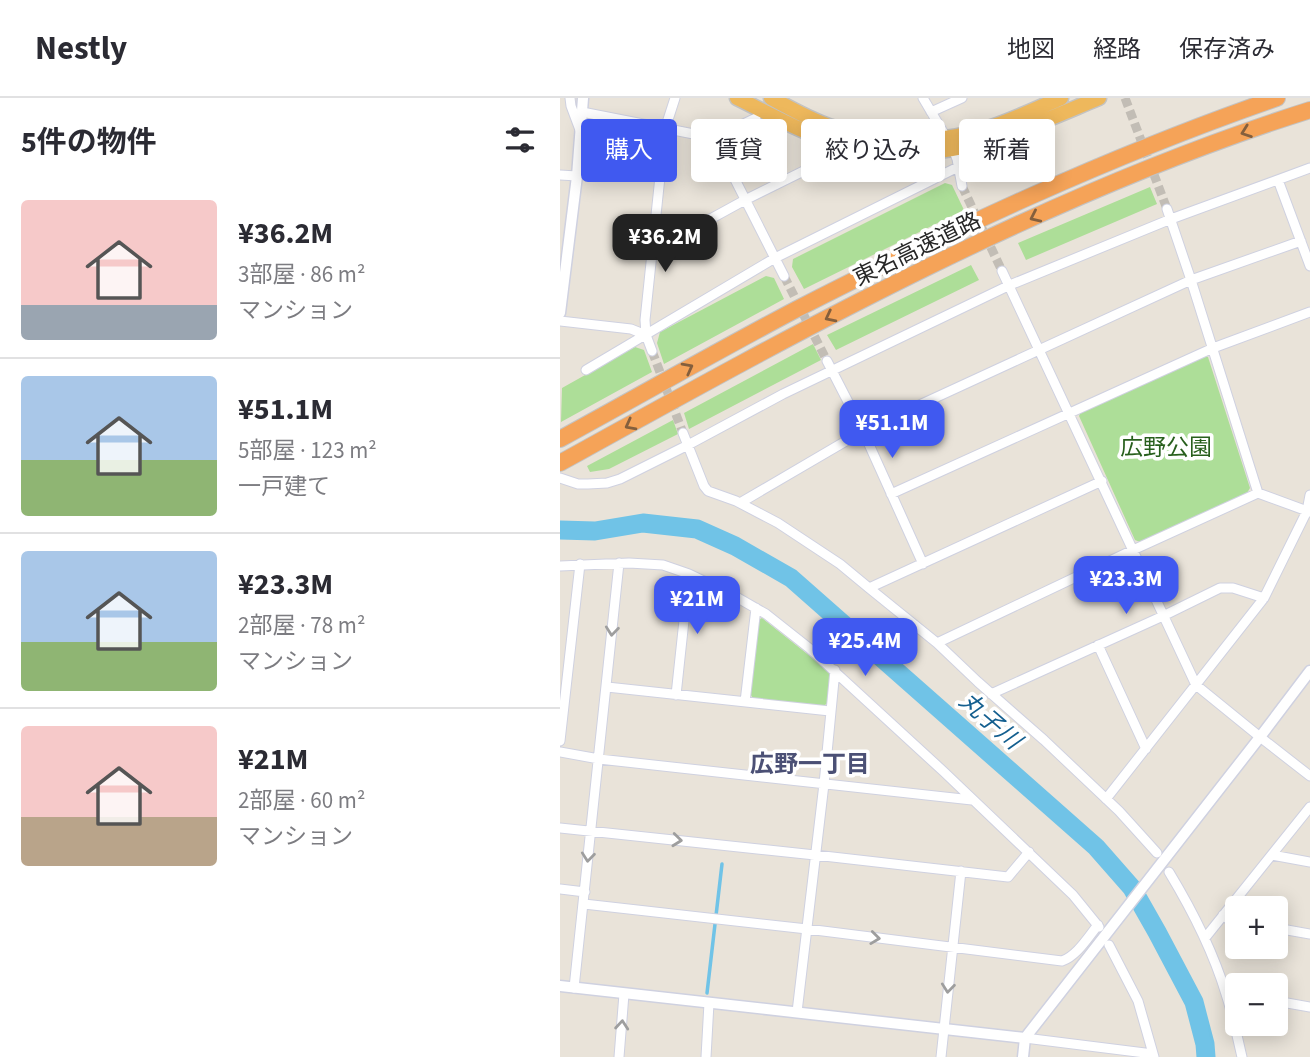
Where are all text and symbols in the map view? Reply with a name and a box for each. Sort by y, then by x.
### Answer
text: Nestly [35,25,127,72]
text: 地図 [1007,32,1055,67]
text: 経路 [1093,32,1141,67]
text: 保存済み [1179,32,1275,67]
chip: 購入 [581,119,677,182]
chip: 賃貸 [691,119,787,182]
chip: 絞り込み [801,119,945,182]
chip: 新着 [959,119,1055,182]
text: 5件の物件 [21,121,157,164]
icon: filters [501,121,539,159]
one-way arrow [1240,124,1252,138]
street label: 東名高速道路 [848,204,986,294]
one-way arrow [1030,209,1042,223]
text: ¥36.2M [238,212,333,255]
pin: ¥36.2M [608,214,722,274]
text: ¥36.2M [628,220,702,253]
icon: home [77,228,161,312]
text: 3部屋 · 86 m² [238,258,365,291]
text: マンション [238,294,353,327]
one-way arrow [825,308,837,322]
one-way arrow [681,363,693,376]
text: ¥51.1M [238,388,333,431]
pin: ¥51.1M [835,400,949,460]
icon: home [77,404,161,488]
text: ¥51.1M [855,406,929,439]
one-way arrow [625,417,637,430]
park label: 広野公園 [1120,431,1212,464]
text: 5部屋 · 123 m² [238,434,377,467]
text: 一戸建て [238,470,330,503]
pin: ¥23.3M [1069,556,1183,616]
text: ¥23.3M [1089,562,1163,595]
text: ¥23.3M [238,563,333,606]
pin: ¥21M [656,576,738,636]
icon: home [77,579,161,663]
text: ¥21M [670,582,724,615]
text: 2部屋 · 78 m² [238,609,365,642]
pin: ¥25.4M [808,618,922,678]
text: ¥25.4M [828,624,902,657]
one-way arrow [605,625,620,637]
text: マンション [238,645,353,678]
water label: 丸子川 [951,684,1031,760]
text: ¥21M [238,738,308,781]
district label: 広野一丁目 [750,747,870,782]
icon: home [77,754,161,838]
text: 2部屋 · 60 m² [238,784,365,817]
text: マンション [238,820,353,853]
one-way arrow [671,832,682,847]
one-way arrow [581,852,596,863]
map controls [1225,896,1288,1036]
button: + [1225,896,1288,959]
one-way arrow [869,931,881,946]
button: − [1225,973,1288,1036]
one-way arrow [940,982,955,994]
one-way arrow [614,1020,629,1031]

